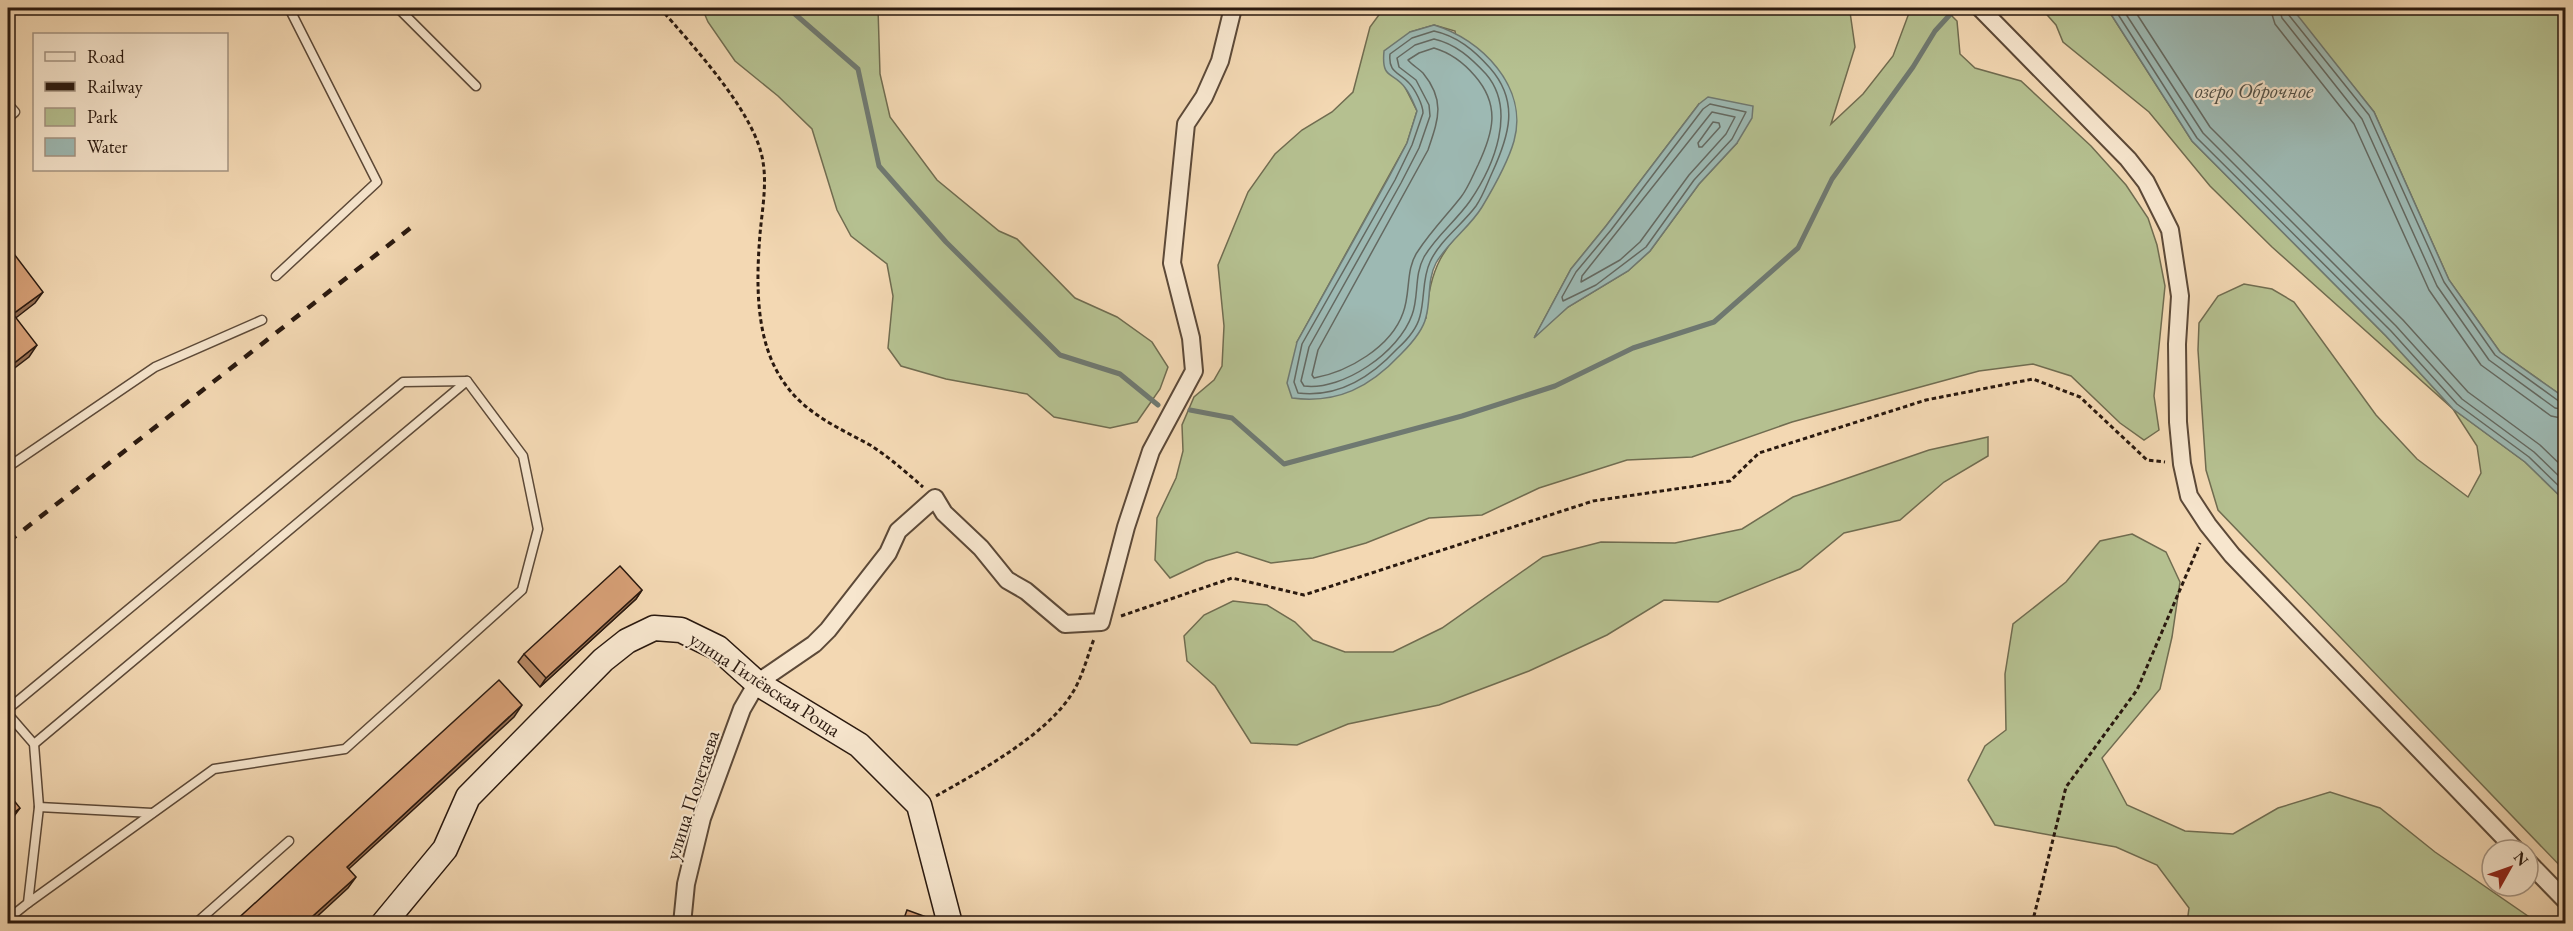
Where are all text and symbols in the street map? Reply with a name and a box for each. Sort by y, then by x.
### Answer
legend [33,33,228,171]
text: Road [87,45,126,68]
text: Railway [87,75,143,98]
water label: озеро Оброчное [2195,77,2314,104]
text: Park [87,105,118,128]
text: Water [87,135,128,158]
street label: улица Гилёвская Роща [684,625,846,743]
street label: улица Полетаева [659,727,725,863]
north arrow [2480,838,2540,898]
text: N [2509,847,2533,870]

